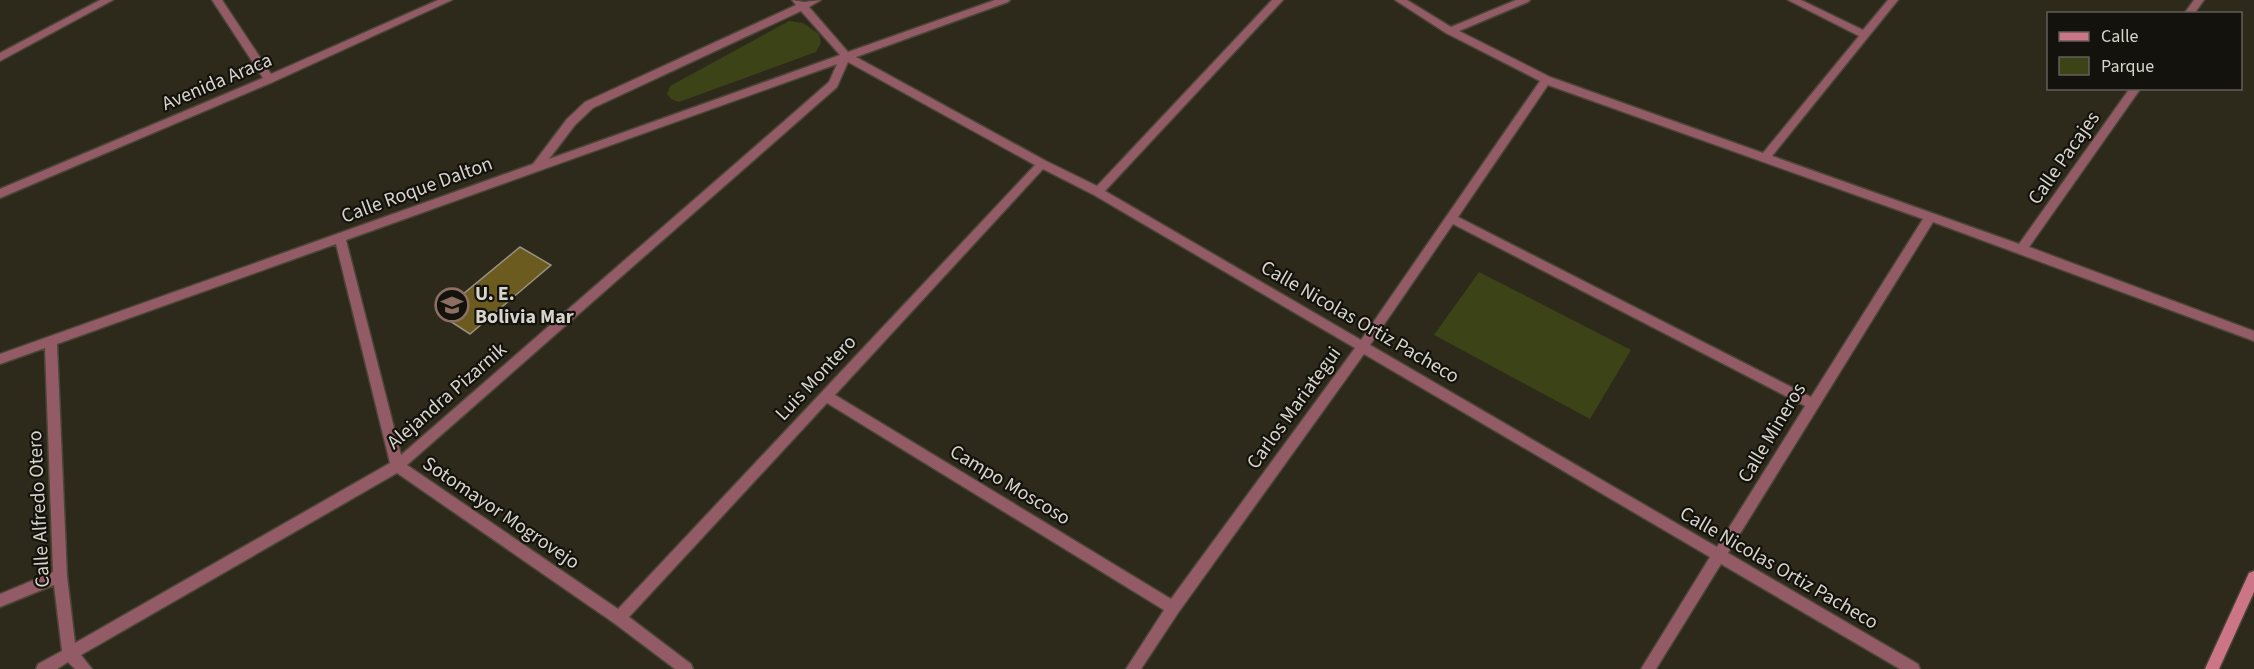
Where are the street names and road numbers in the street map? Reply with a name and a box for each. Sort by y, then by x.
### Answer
street label: Avenida Araca [158,46,276,118]
street label: Calle Pacajes [2021,106,2107,210]
street label: Calle Roque Dalton [337,150,497,230]
street label: Calle Nicolas Ortiz Pacheco [1256,254,1464,390]
street label: Luis Montero [769,329,863,427]
street label: Alejandra Pizarnik [381,336,513,456]
street label: Carlos Mariategui [1240,341,1348,475]
street label: Calle Mineros [1731,378,1813,488]
street label: Calle Alfredo Otero [21,430,57,588]
street label: Campo Moscoso [944,438,1076,532]
street label: Sotomayor Mogrovejo [417,450,585,576]
street label: Calle Nicolas Ortiz Pacheco [1675,500,1883,636]

